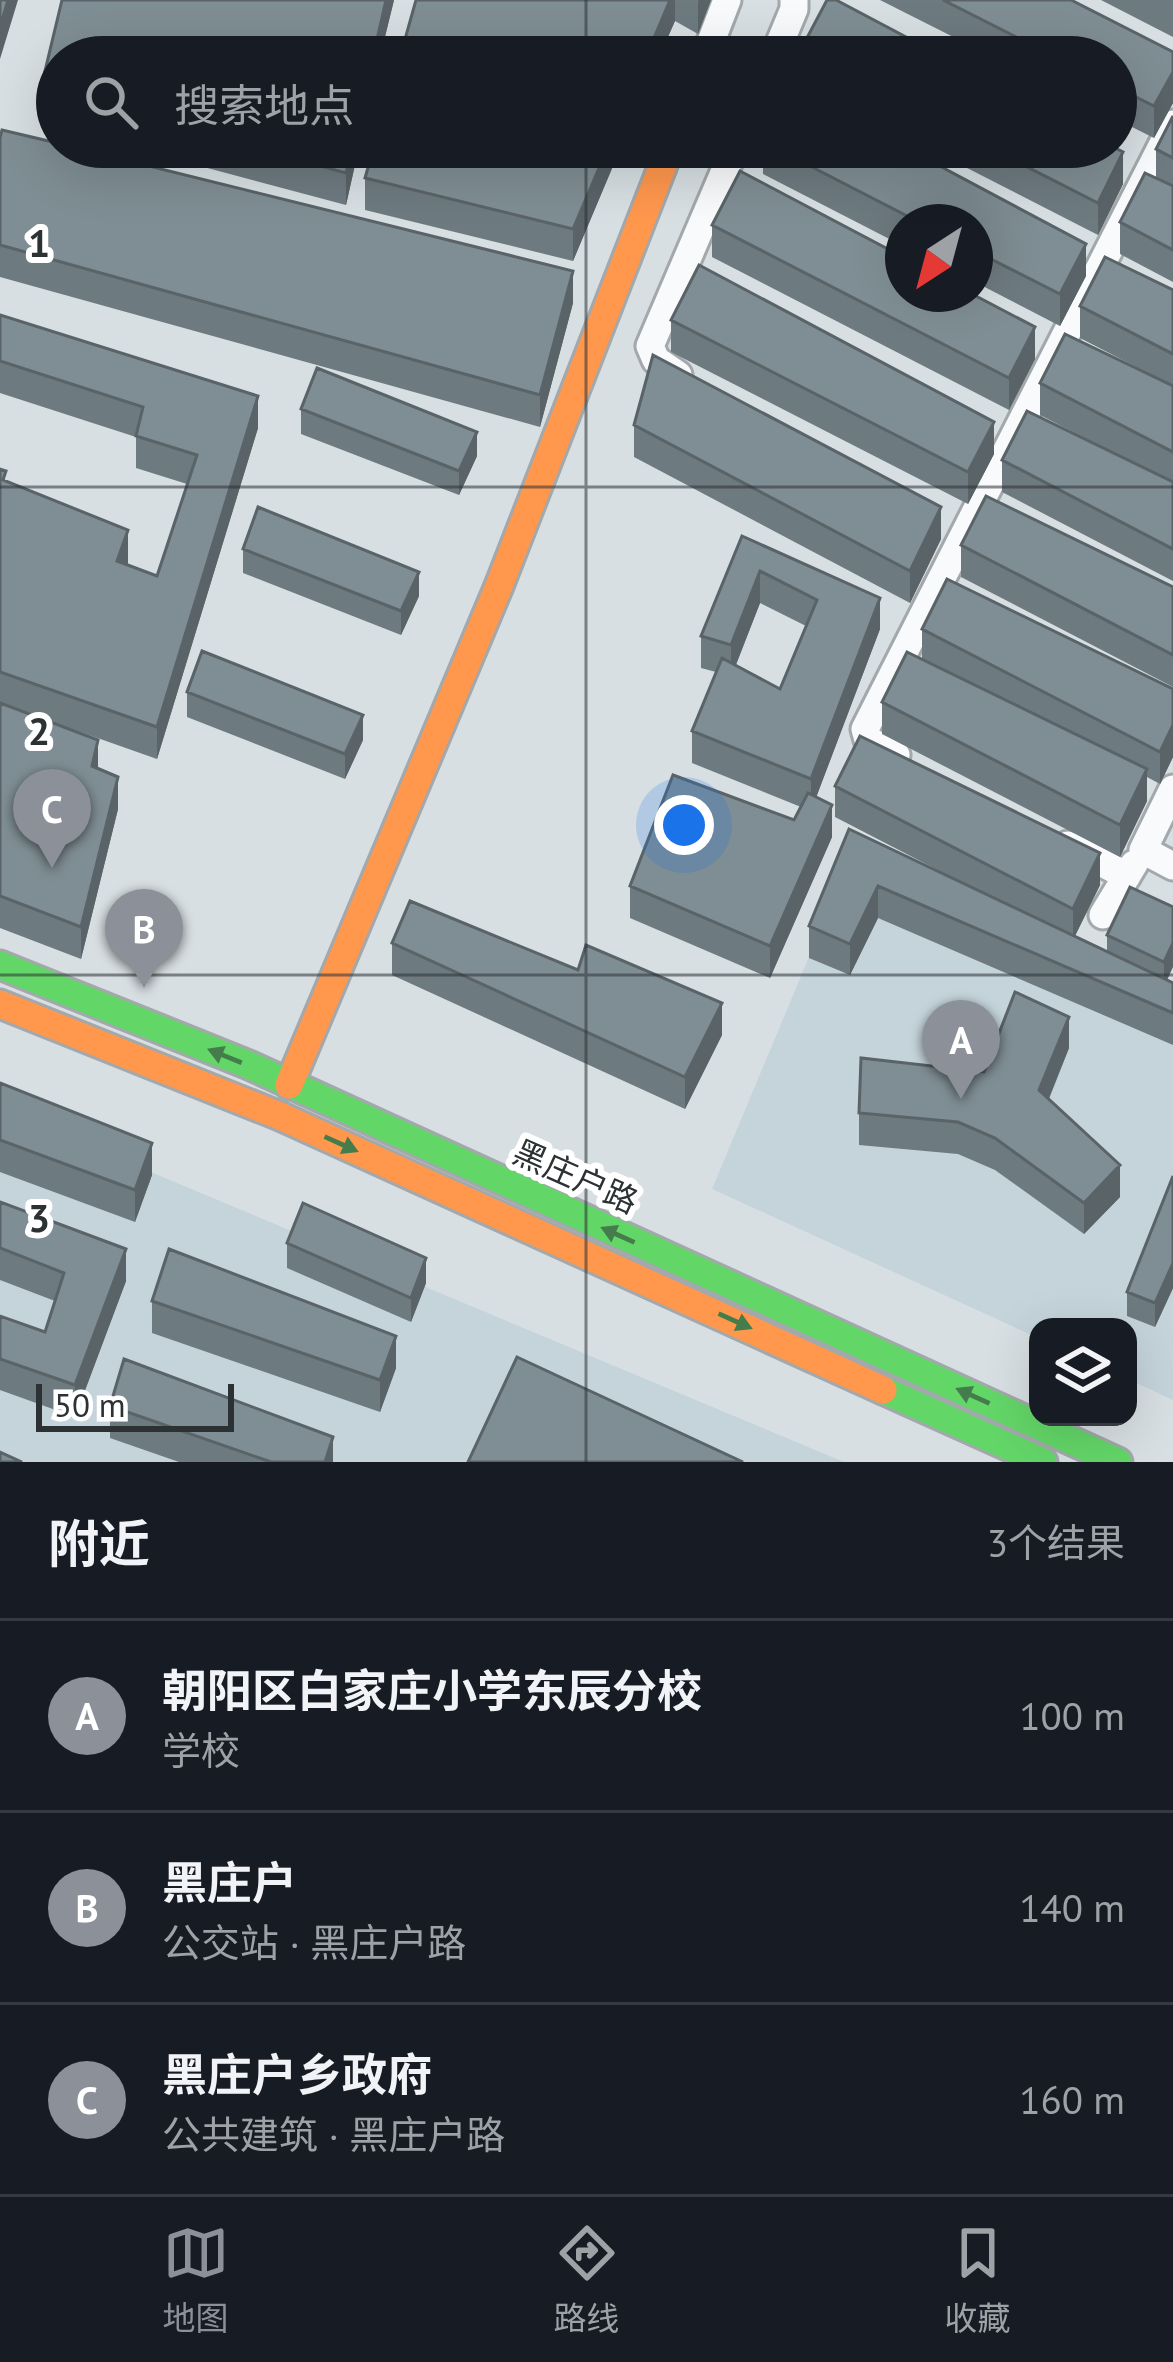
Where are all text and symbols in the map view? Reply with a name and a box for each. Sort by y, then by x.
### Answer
search box [36,36,1137,168]
icon: search [78,69,144,135]
text: 搜索地点 [174,76,354,134]
north arrow [885,204,993,312]
text: 1 [28,217,50,268]
text: 2 [28,705,50,756]
pin: C [13,769,91,868]
your location [654,795,714,855]
pin: B [105,889,183,988]
pin: A [922,1000,1000,1099]
one-way arrow [207,1046,243,1065]
street label: 黑庄户路 [507,1130,645,1222]
one-way arrow [324,1134,359,1154]
text: 3 [28,1192,50,1243]
one-way arrow [601,1224,636,1244]
one-way arrow [718,1312,753,1332]
map controls [1029,1318,1137,1426]
button: layers [1029,1318,1137,1426]
scale bar [36,1378,234,1431]
text: 50 m [54,1383,126,1426]
one-way arrow [956,1386,991,1406]
text: 附近 [48,1510,150,1576]
text: 3个结果 [987,1517,1125,1568]
text: 朝阳区白家庄小学东辰分校 [162,1661,702,1719]
text: A [75,1690,99,1741]
text: 100 m [1019,1690,1125,1741]
text: 学校 [162,1725,240,1776]
text: 黑庄户 [162,1853,297,1911]
text: B [75,1882,99,1933]
text: 140 m [1019,1882,1125,1933]
text: 公交站 · 黑庄户路 [162,1917,466,1968]
text: 黑庄户乡政府 [162,2045,432,2103]
text: C [76,2074,98,2125]
text: 160 m [1019,2074,1125,2125]
text: 公共建筑 · 黑庄户路 [162,2109,505,2160]
tab: 地图 [163,2220,229,2340]
tab: 路线 [554,2220,620,2340]
tab: 收藏 [945,2220,1011,2340]

